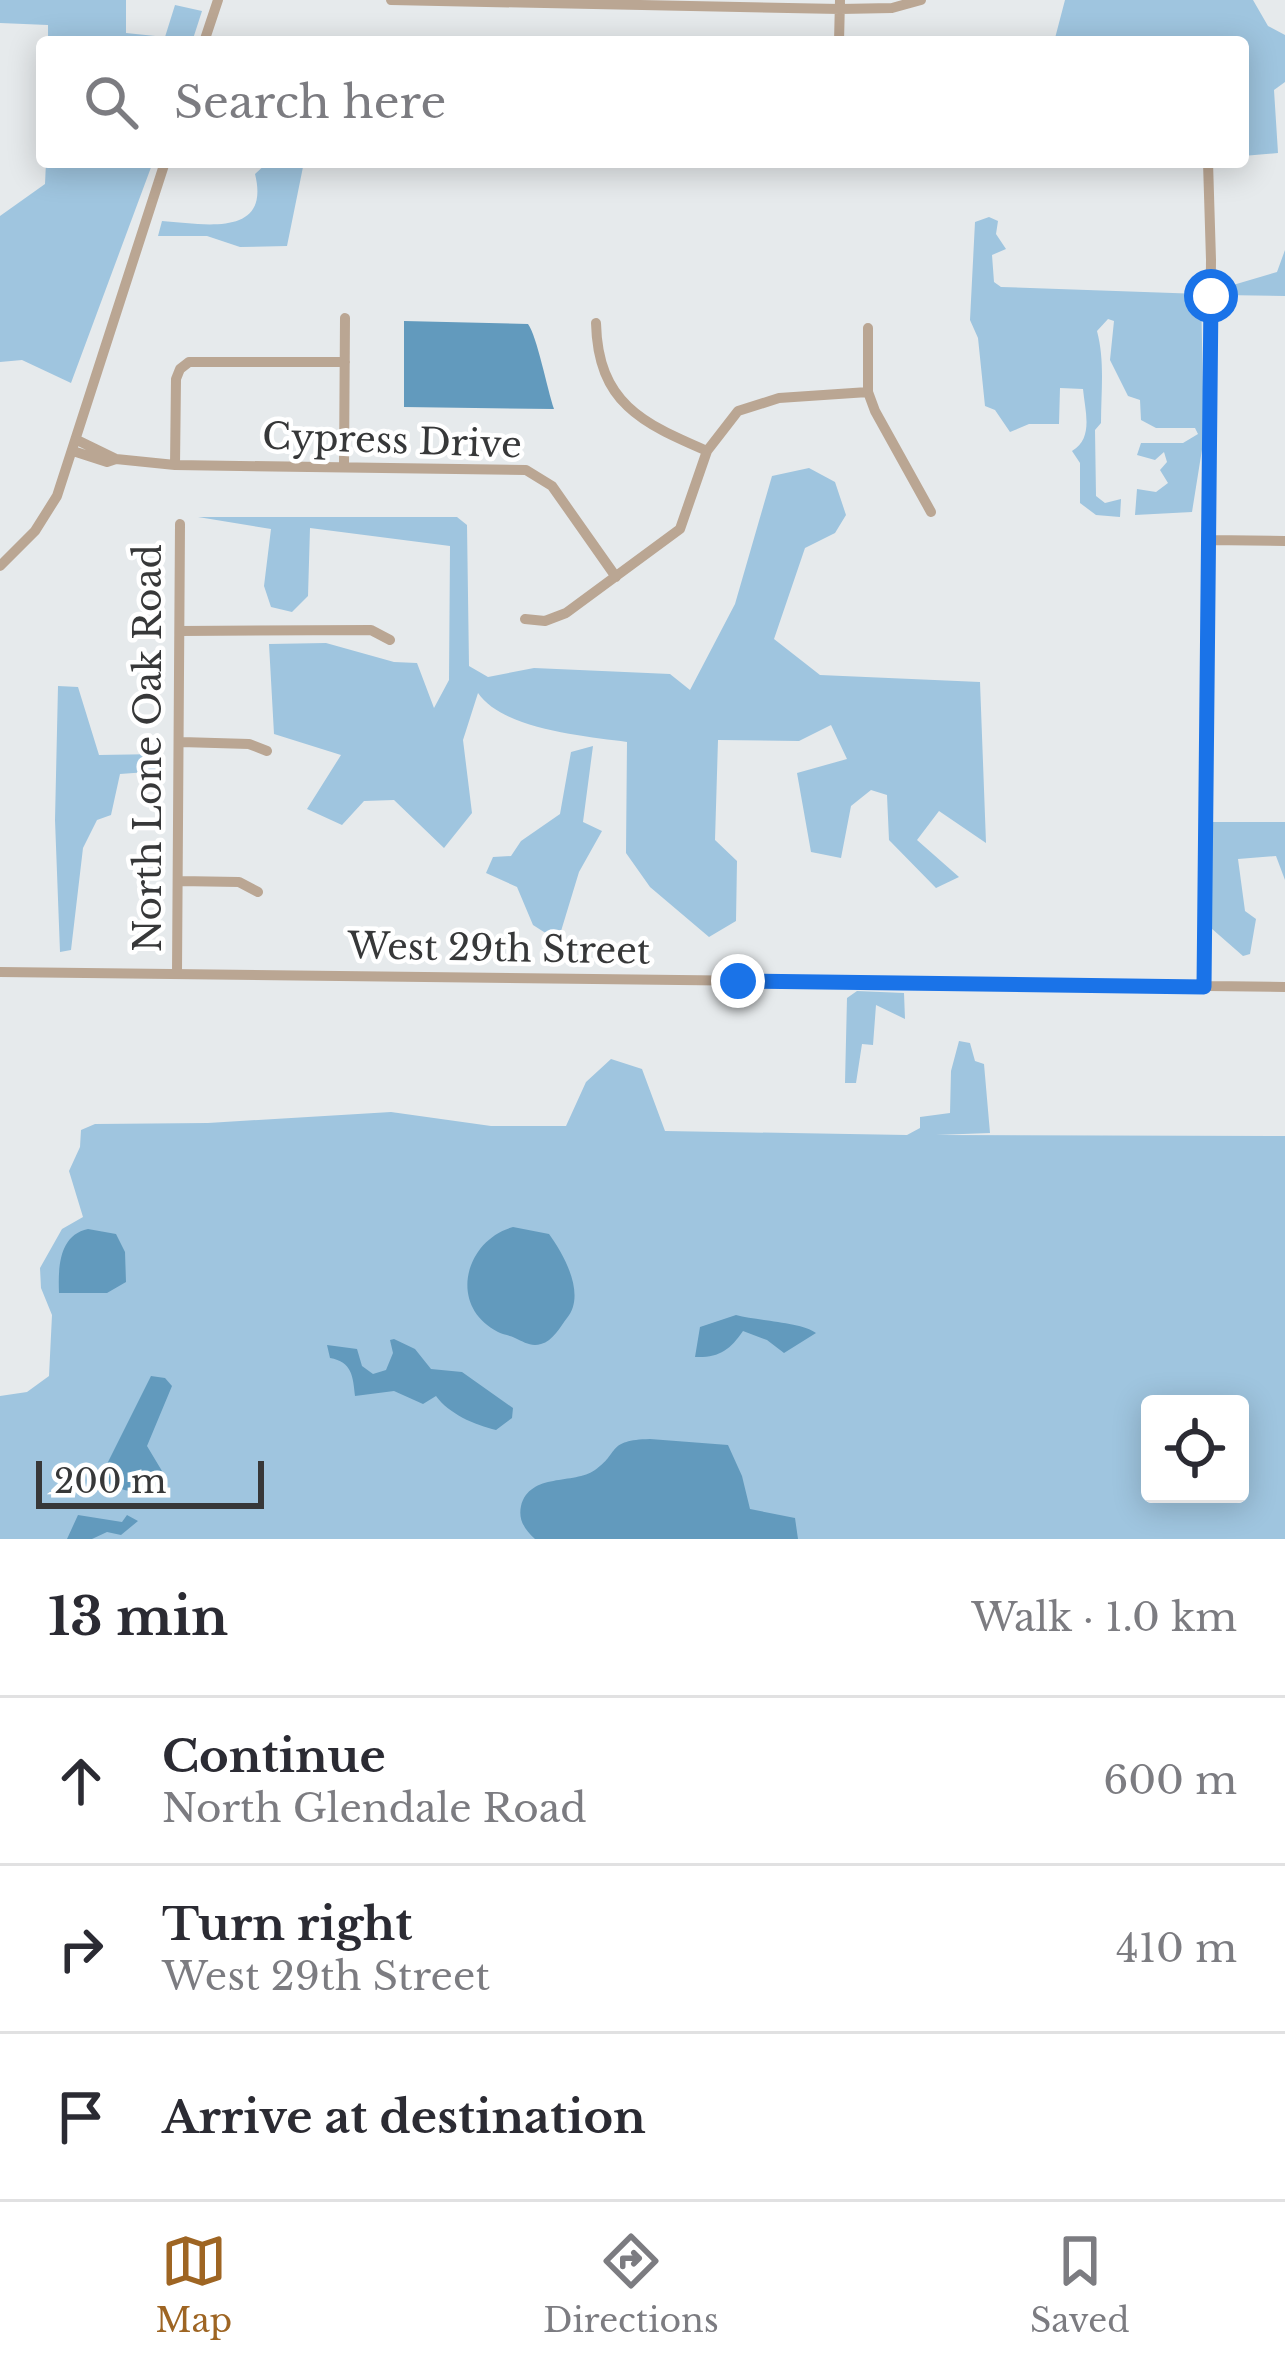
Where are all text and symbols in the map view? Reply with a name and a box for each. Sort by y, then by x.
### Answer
search box [36,36,1249,168]
icon: search [78,69,144,135]
text: Search here [174,74,446,130]
route start [1184,269,1238,323]
street label: Cypress Drive [261,413,523,468]
street label: North Lone Oak Road [126,544,171,952]
street label: West 29th Street [346,923,651,974]
route end [711,954,765,1008]
map controls [1141,1395,1249,1503]
button: locate [1141,1395,1249,1503]
scale bar [36,1455,264,1508]
text: 200 m [54,1461,166,1502]
text: 13 min [48,1586,228,1649]
text: Walk · 1.0 km [971,1593,1237,1642]
text: Continue [162,1728,386,1784]
icon: ahead [48,1748,114,1814]
text: 600 m [1103,1756,1237,1805]
text: North Glendale Road [162,1784,587,1833]
text: Turn right [162,1896,412,1952]
icon: right [48,1916,114,1982]
text: 410 m [1116,1924,1237,1973]
text: West 29th Street [162,1952,490,2001]
icon: arrive [48,2084,114,2150]
text: Arrive at destination [162,2089,646,2145]
tab: Map [156,2228,232,2341]
tab: Directions [543,2228,719,2341]
tab: Saved [1030,2228,1129,2341]

